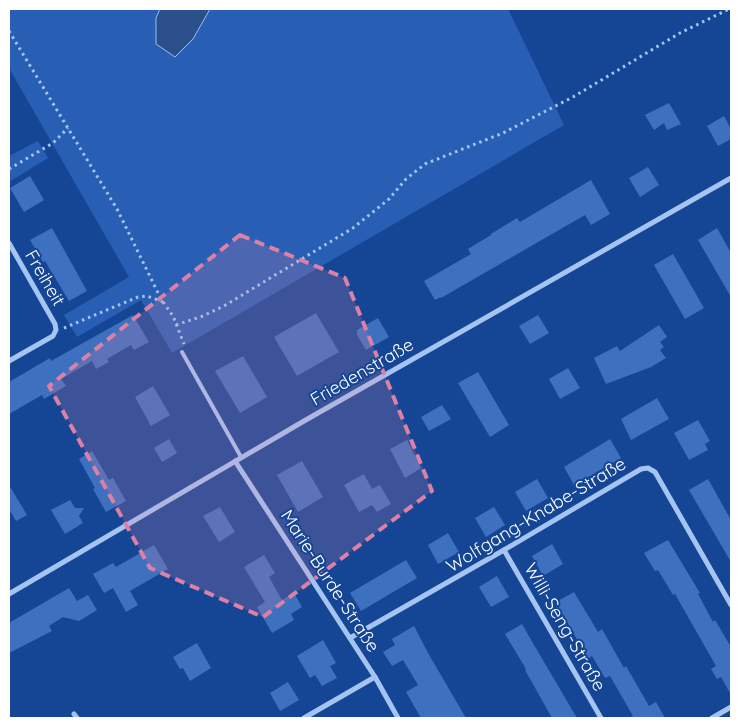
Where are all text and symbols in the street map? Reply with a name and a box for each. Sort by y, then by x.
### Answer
street label: Freiheit [20,246,71,310]
street label: Friedenstraße [306,333,418,410]
street label: Wolfgang-Knabe-Straße [442,452,630,577]
street label: Marie-Burde-Straße [276,505,385,656]
street label: Willi-Seng-Straße [519,559,611,695]

